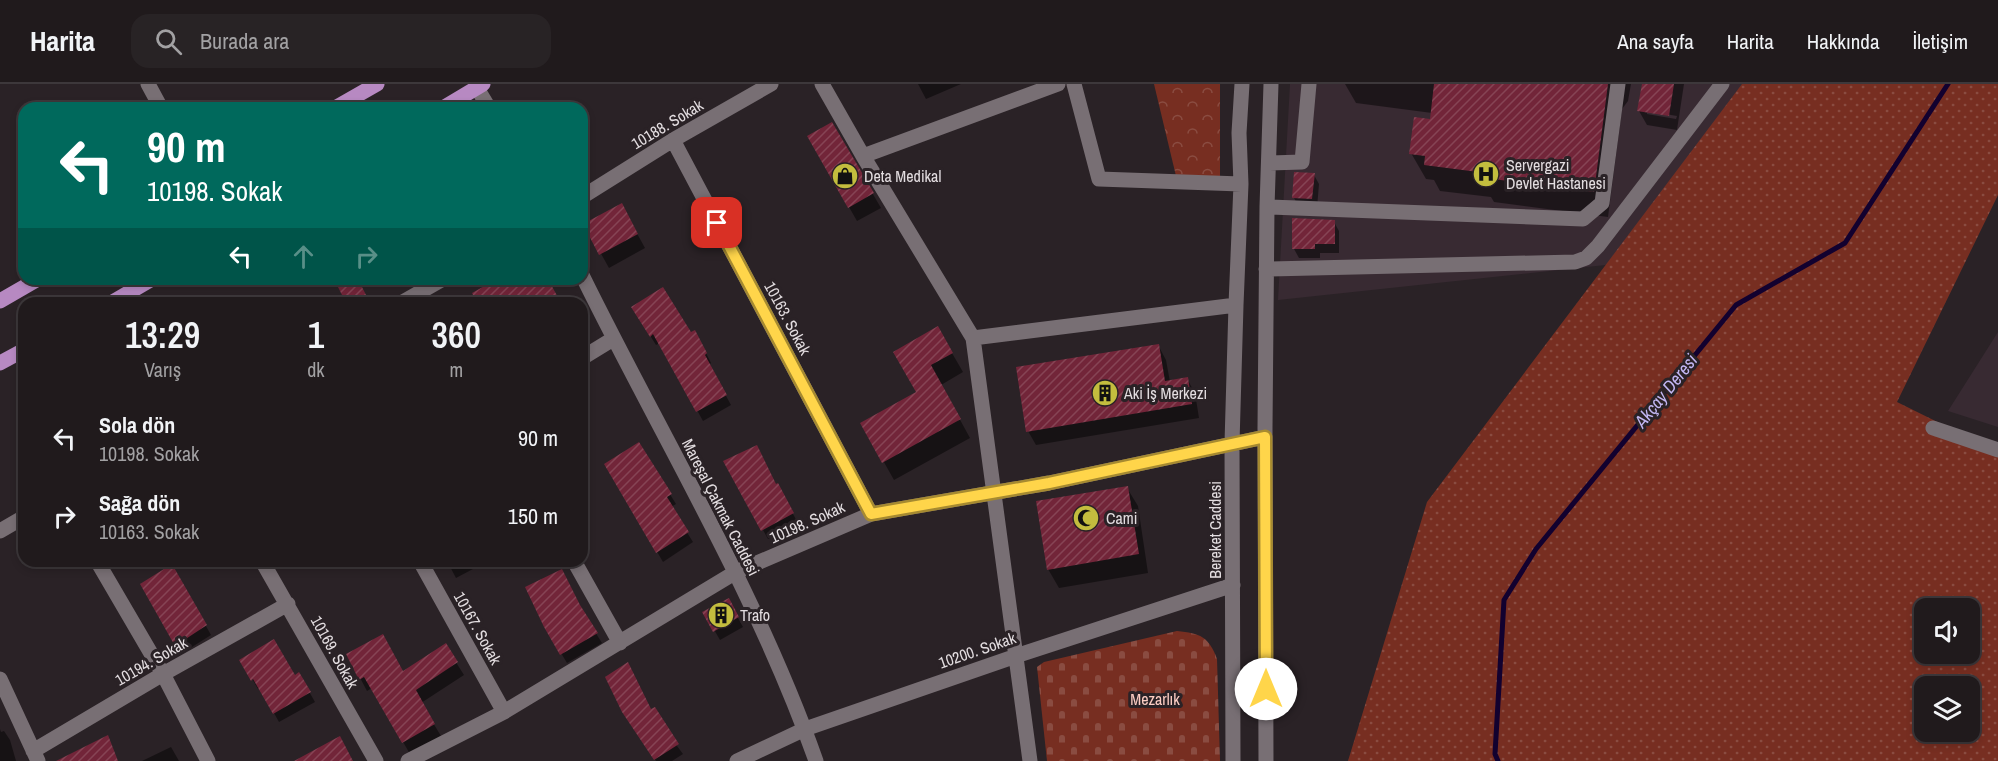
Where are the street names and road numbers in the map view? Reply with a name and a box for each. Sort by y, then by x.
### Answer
street label: 10188. Sokak [627,94,707,154]
street label: 10163. Sokak [759,277,817,359]
street label: Mareşal Çakmak Caddesi [677,435,765,579]
street label: Bereket Caddesi [1204,481,1226,579]
street label: 10198. Sokak [766,495,849,548]
street label: 10167. Sokak [449,588,507,669]
street label: 10169. Sokak [306,612,364,693]
street label: 10200. Sokak [935,626,1019,673]
street label: 10194. Sokak [111,631,192,691]

